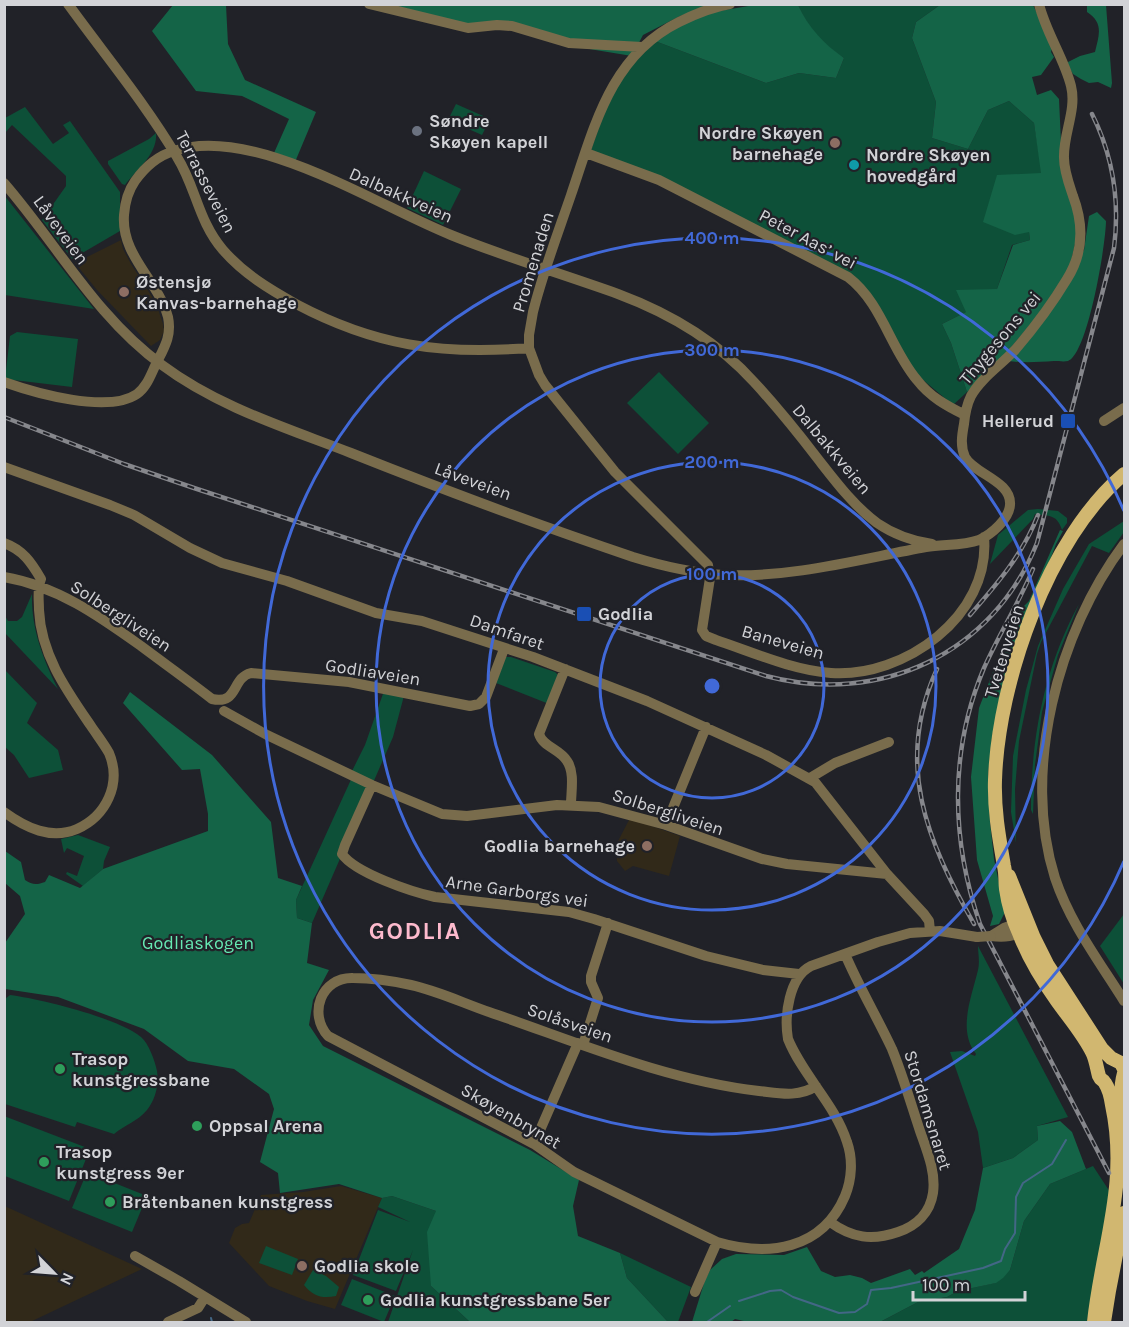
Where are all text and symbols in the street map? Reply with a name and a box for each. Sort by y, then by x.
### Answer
place label: Søndre Skøyen kapell [429,110,548,153]
place label: Nordre Skøyen barnehage [699,122,823,165]
marker: Søndre Skøyen kapell [410,124,424,138]
street label: Terrasseveien [171,127,241,237]
marker: Nordre Skøyen barnehage [828,136,842,150]
place label: Nordre Skøyen hovedgård [866,144,991,187]
marker: Nordre Skøyen hovedgård [847,158,861,172]
street label: Dalbakkveien [346,162,456,228]
street label: Låveveien [28,191,94,269]
street label: Peter Aas’ vei [755,204,861,274]
street label: Promenaden [507,209,559,315]
text: 400 m [684,227,740,249]
place label: Østensjø Kanvas-barnehage [136,271,297,314]
marker: Østensjø Kanvas-barnehage [117,285,131,299]
street label: Thygesons vei [955,287,1045,389]
text: 300 m [684,339,740,361]
street label: Dalbakkveien [788,399,876,499]
place label: Hellerud [982,410,1054,432]
marker: Hellerud [1059,412,1077,430]
text: 200 m [684,451,740,473]
street label: Låveveien [431,457,515,505]
text: 100 m [687,563,737,585]
street label: Solbergliveien [66,575,176,657]
street label: Tvetenveien [979,602,1029,700]
place label: Godlia [598,603,653,625]
marker: Godlia [575,605,593,623]
street label: Damfaret [467,609,547,655]
street label: Baneveien [739,620,827,664]
street label: Godliaveien [324,654,422,690]
centre of rings [702,676,722,696]
street label: Solbergliveien [609,784,727,840]
place label: Godlia barnehage [484,835,635,857]
marker: Godlia barnehage [640,839,654,853]
street label: Arne Garborgs vei [444,870,590,912]
district label: GODLIA [369,917,461,945]
park label: Godliaskogen [142,932,254,954]
street label: Solåsveien [524,998,616,1048]
street label: Stordamsnaret [899,1047,957,1173]
place label: Trasop kunstgressbane [72,1048,210,1091]
marker: Trasop kunstgressbane [53,1062,67,1076]
street label: Skøyenbrynet [457,1079,565,1154]
place label: Oppsal Arena [209,1115,323,1137]
marker: Oppsal Arena [190,1119,204,1133]
place label: Trasop kunstgress 9er [56,1141,184,1184]
marker: Trasop kunstgress 9er [37,1155,51,1169]
place label: Bråtenbanen kunstgress [122,1191,333,1213]
marker: Bråtenbanen kunstgress [103,1195,117,1209]
north arrow [24,1243,84,1303]
place label: Godlia skole [314,1255,419,1277]
marker: Godlia skole [295,1259,309,1273]
scale bar [913,1264,1026,1302]
text: N [56,1270,78,1288]
text: 100 m [922,1274,970,1296]
place label: Godlia kunstgressbane 5er [380,1289,610,1311]
marker: Godlia kunstgressbane 5er [361,1293,375,1307]

